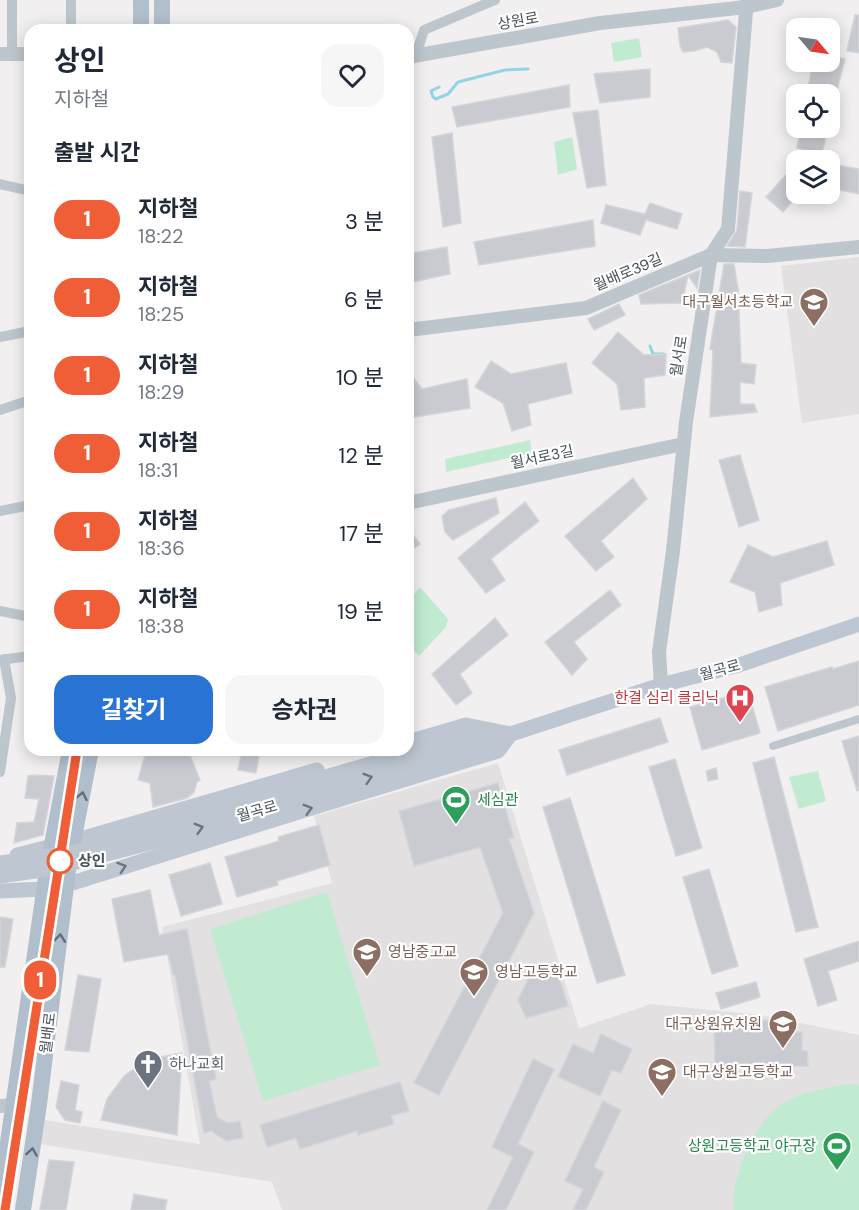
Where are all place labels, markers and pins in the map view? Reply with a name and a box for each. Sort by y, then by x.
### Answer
school or university icon: 대구월서초등학교 [798,286,830,328]
place label: 대구월서초등학교 [683,292,793,312]
hospital icon: 한결 심리 클리닉 [724,682,756,724]
place label: 한결 심리 클리닉 [614,688,719,708]
sports icon: 세심관 [440,784,472,826]
place label: 세심관 [477,790,519,810]
marker: 상인 [47,848,73,874]
place label: 상인 [78,851,106,871]
school or university icon: 영남중고교 [351,936,383,978]
place label: 영남중고교 [388,942,457,962]
school or university icon: 영남고등학교 [458,956,490,998]
place label: 영남고등학교 [495,962,578,982]
school or university icon: 대구상원유치원 [767,1008,799,1050]
place label: 대구상원유치원 [665,1014,762,1034]
church icon: 하나교회 [132,1048,164,1090]
place label: 하나교회 [169,1054,224,1074]
school or university icon: 대구상원고등학교 [646,1056,678,1098]
place label: 대구상원고등학교 [683,1062,793,1082]
sports icon: 상원고등학교 야구장 [821,1130,853,1172]
place label: 상원고등학교 야구장 [688,1136,816,1156]

